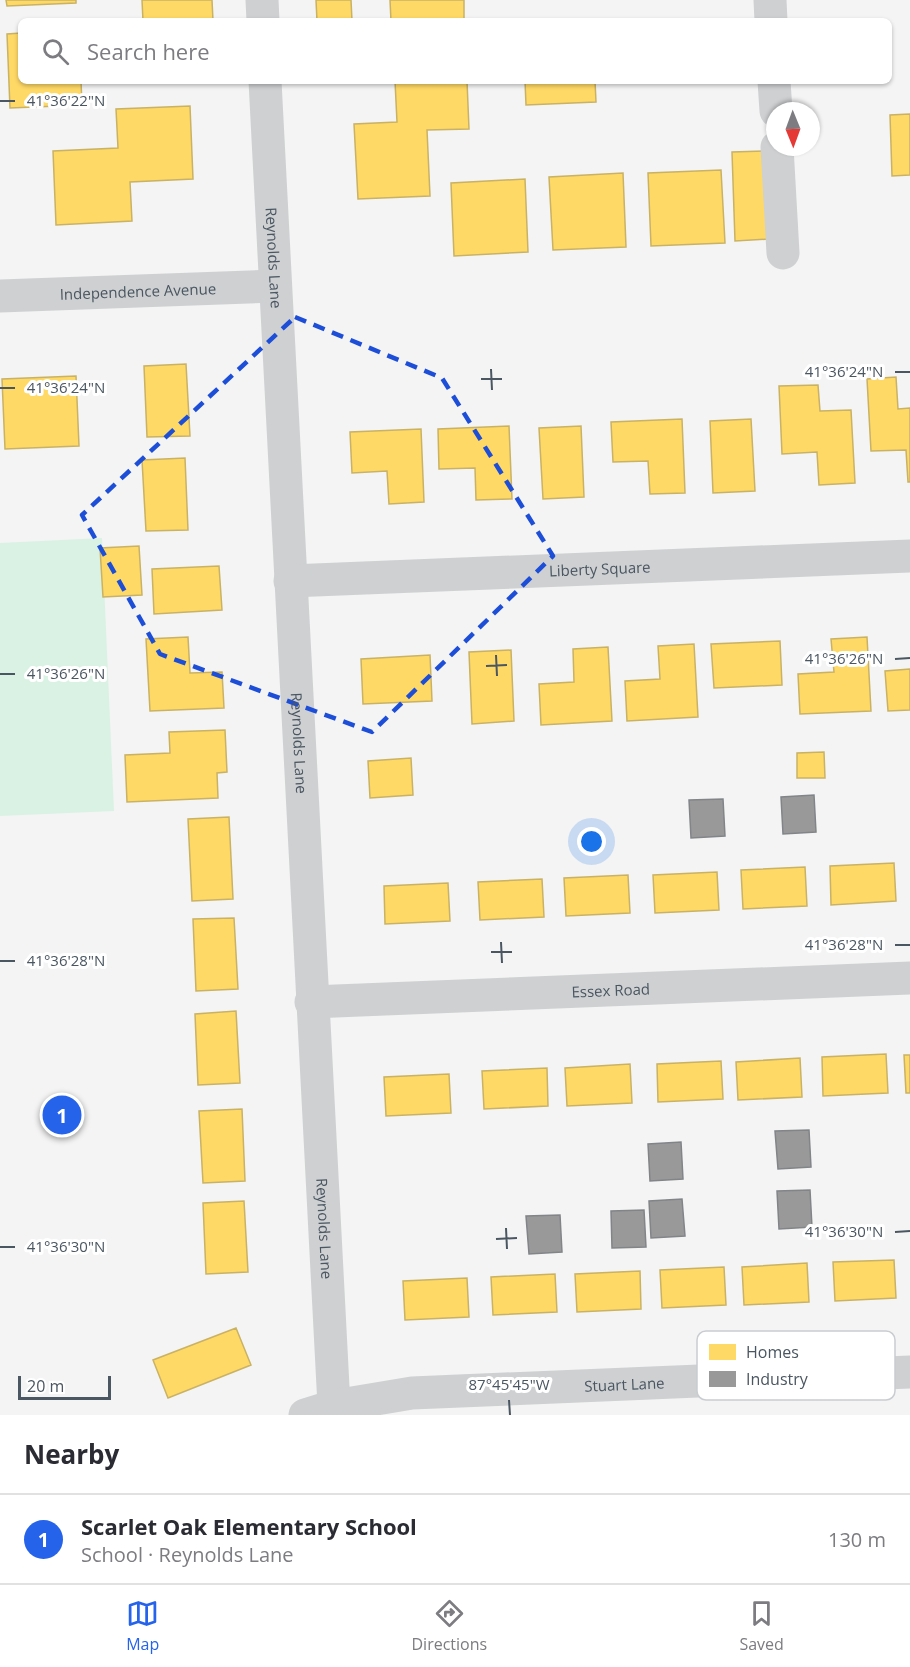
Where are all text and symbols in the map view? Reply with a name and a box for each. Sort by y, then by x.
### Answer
search box [18,18,892,84]
icon: search [39,35,72,68]
text: Search here [87,36,210,66]
text: 41°36'22"N [27,90,105,110]
north arrow [766,102,820,156]
street label: Reynolds Lane [262,207,287,309]
street label: Independence Avenue [59,278,216,304]
text: 41°36'24"N [805,361,883,381]
text: 41°36'24"N [27,377,105,397]
street label: Liberty Square [549,556,651,581]
text: 41°36'26"N [805,648,883,668]
text: 41°36'26"N [27,663,105,683]
street label: Reynolds Lane [287,692,312,794]
your location [577,827,606,856]
text: 41°36'28"N [805,934,883,954]
text: 41°36'28"N [27,950,105,970]
street label: Essex Road [571,978,650,1002]
pin: 1 [42,1092,82,1138]
street label: Reynolds Lane [312,1177,337,1280]
text: 41°36'30"N [805,1221,883,1241]
text: 41°36'30"N [27,1236,105,1256]
legend [697,1331,895,1400]
text: Homes [746,1341,799,1363]
text: Industry [746,1368,809,1390]
street label: Stuart Lane [584,1372,665,1396]
scale bar [18,1373,111,1400]
text: 87°45'45"W [469,1374,550,1394]
text: 20 m [27,1375,64,1397]
text: Nearby [24,1436,119,1472]
text: Scarlet Oak Elementary School [81,1511,417,1541]
text: 1 [38,1526,49,1553]
text: 130 m [828,1526,886,1553]
text: School · Reynolds Lane [81,1541,294,1568]
tab: Map [126,1597,159,1655]
tab: Directions [412,1597,487,1655]
tab: Saved [739,1597,784,1655]

